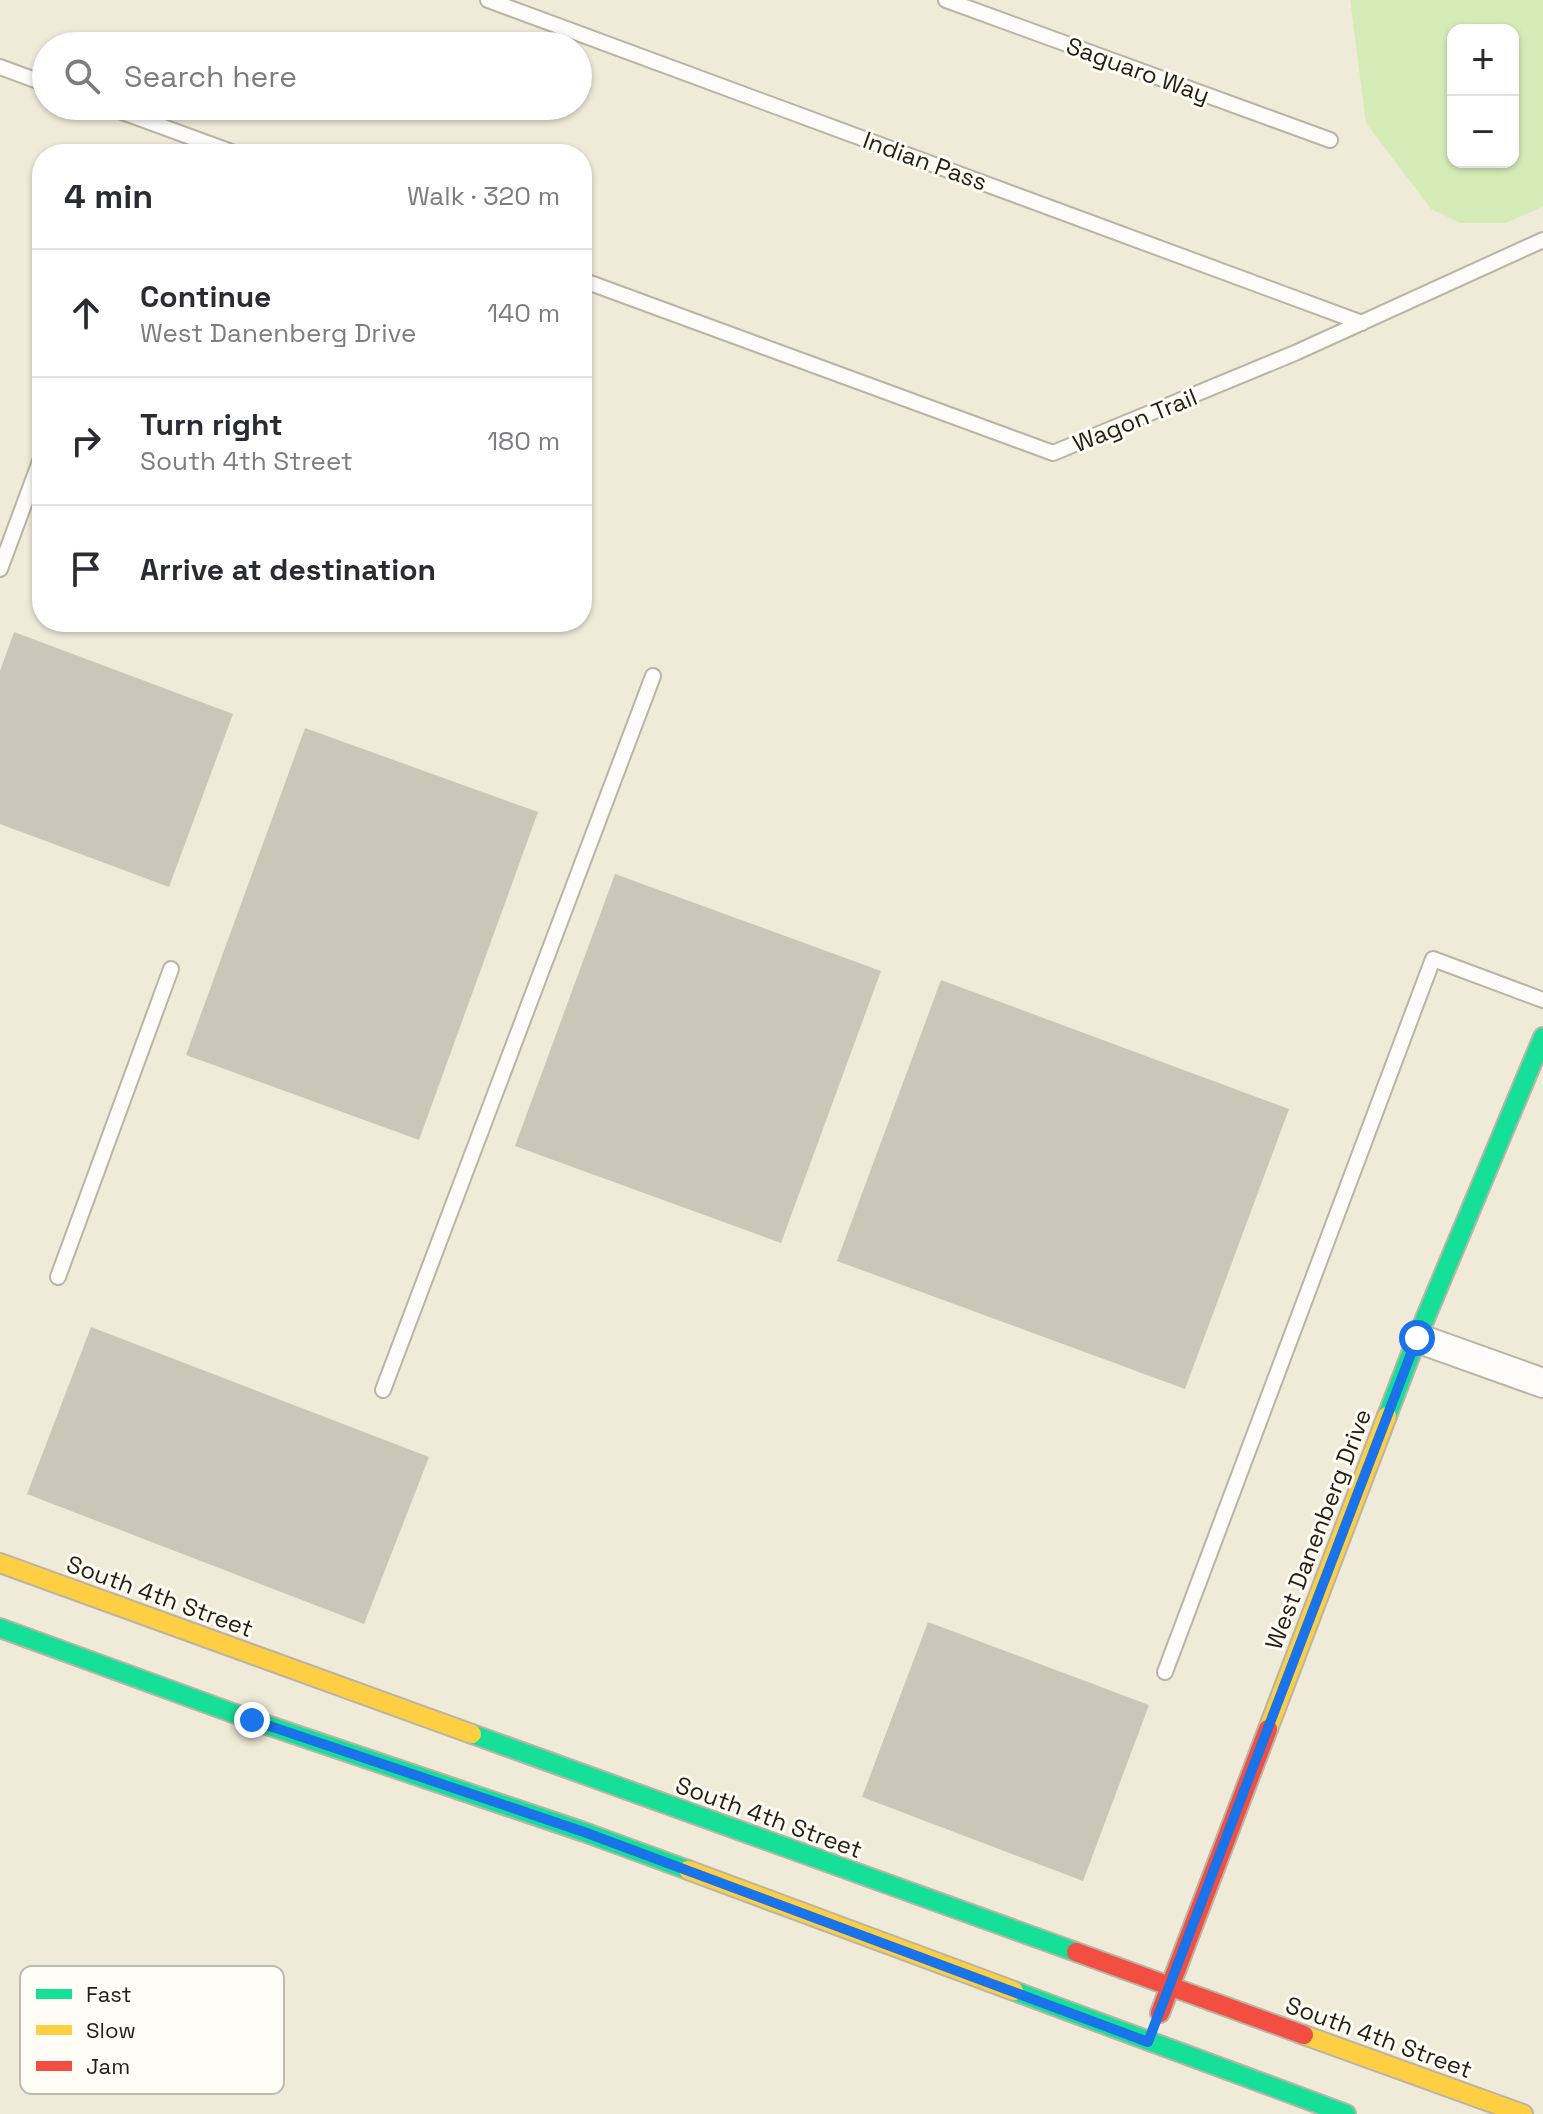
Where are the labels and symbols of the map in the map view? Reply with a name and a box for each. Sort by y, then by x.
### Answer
street label: Saguaro Way [1062,30,1214,110]
street label: Indian Pass [859,124,991,198]
street label: Wagon Trail [1068,381,1202,459]
route start [1399,1320,1435,1356]
street label: West Danenberg Drive [1258,1404,1378,1654]
street label: South 4th Street [62,1548,258,1644]
route end [234,1702,270,1738]
street label: South 4th Street [671,1769,867,1865]
legend [20,1966,284,2094]
text: Fast [86,1980,132,2008]
street label: South 4th Street [1281,1989,1477,2085]
text: Slow [86,2016,136,2044]
text: Jam [86,2052,130,2080]

